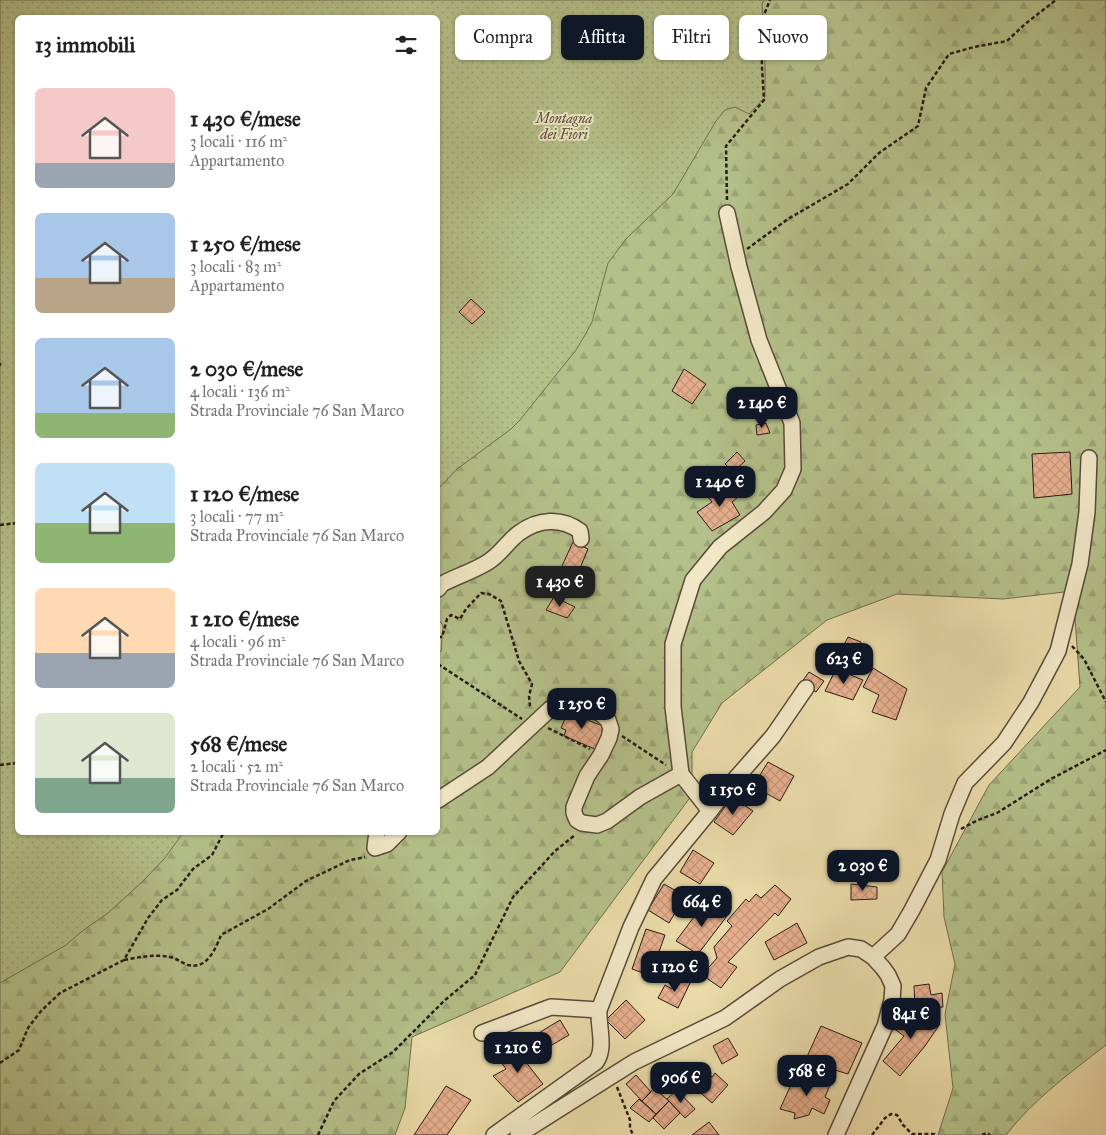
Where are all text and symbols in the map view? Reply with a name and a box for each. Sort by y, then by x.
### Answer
chip: Compra [455,15,551,60]
chip: Affitta [561,15,644,60]
chip: Filtri [654,15,729,60]
chip: Nuovo [739,15,827,60]
icon: filters [392,31,420,59]
text: 13 immobili [35,32,135,58]
text: 1 430 €/mese [190,106,301,132]
icon: home [75,108,135,168]
park label: Montagna dei Fiori [534,110,592,143]
text: 3 locali · 116 m² [190,132,287,151]
text: Appartamento [190,151,284,170]
text: 1 250 €/mese [190,231,301,257]
icon: home [75,233,135,293]
text: 3 locali · 83 m² [190,257,281,276]
text: Appartamento [190,276,284,295]
text: 2 030 €/mese [190,356,303,382]
icon: home [75,358,135,418]
text: 4 locali · 136 m² [190,382,290,401]
pin: 2 140 € [716,386,808,429]
text: 2 140 € [737,393,787,412]
text: Strada Provinciale 76 San Marco [190,401,404,420]
pin: 1 240 € [674,466,766,508]
text: 1 240 € [695,472,745,491]
text: 1 120 €/mese [190,481,299,507]
icon: home [75,483,135,543]
text: 3 locali · 77 m² [190,507,284,526]
text: Strada Provinciale 76 San Marco [190,526,404,545]
pin: 1 430 € [514,566,606,608]
text: 1 430 € [536,572,584,591]
text: 1 210 €/mese [190,606,299,632]
icon: home [75,608,135,668]
text: 4 locali · 96 m² [190,632,286,651]
pin: 623 € [809,642,879,685]
text: 623 € [826,649,862,668]
text: Strada Provinciale 76 San Marco [190,651,404,670]
pin: 1 250 € [536,688,628,730]
text: 1 250 € [558,694,606,713]
text: 568 €/mese [190,731,287,757]
icon: home [75,733,135,793]
text: 2 locali · 52 m² [190,757,283,776]
pin: 1 150 € [687,774,779,816]
text: Strada Provinciale 76 San Marco [190,776,404,795]
text: 1 150 € [710,780,756,799]
pin: 2 030 € [817,850,909,892]
text: 2 030 € [838,856,888,875]
pin: 664 € [667,886,737,928]
text: 664 € [683,892,721,911]
pin: 1 120 € [629,950,721,993]
text: 1 120 € [652,957,698,976]
pin: 841 € [876,998,946,1040]
text: 841 € [893,1004,929,1023]
pin: 1 210 € [472,1032,564,1074]
text: 1 210 € [495,1038,541,1057]
pin: 568 € [772,1054,842,1097]
text: 568 € [788,1061,826,1080]
pin: 906 € [646,1062,716,1104]
text: 906 € [661,1068,701,1087]

